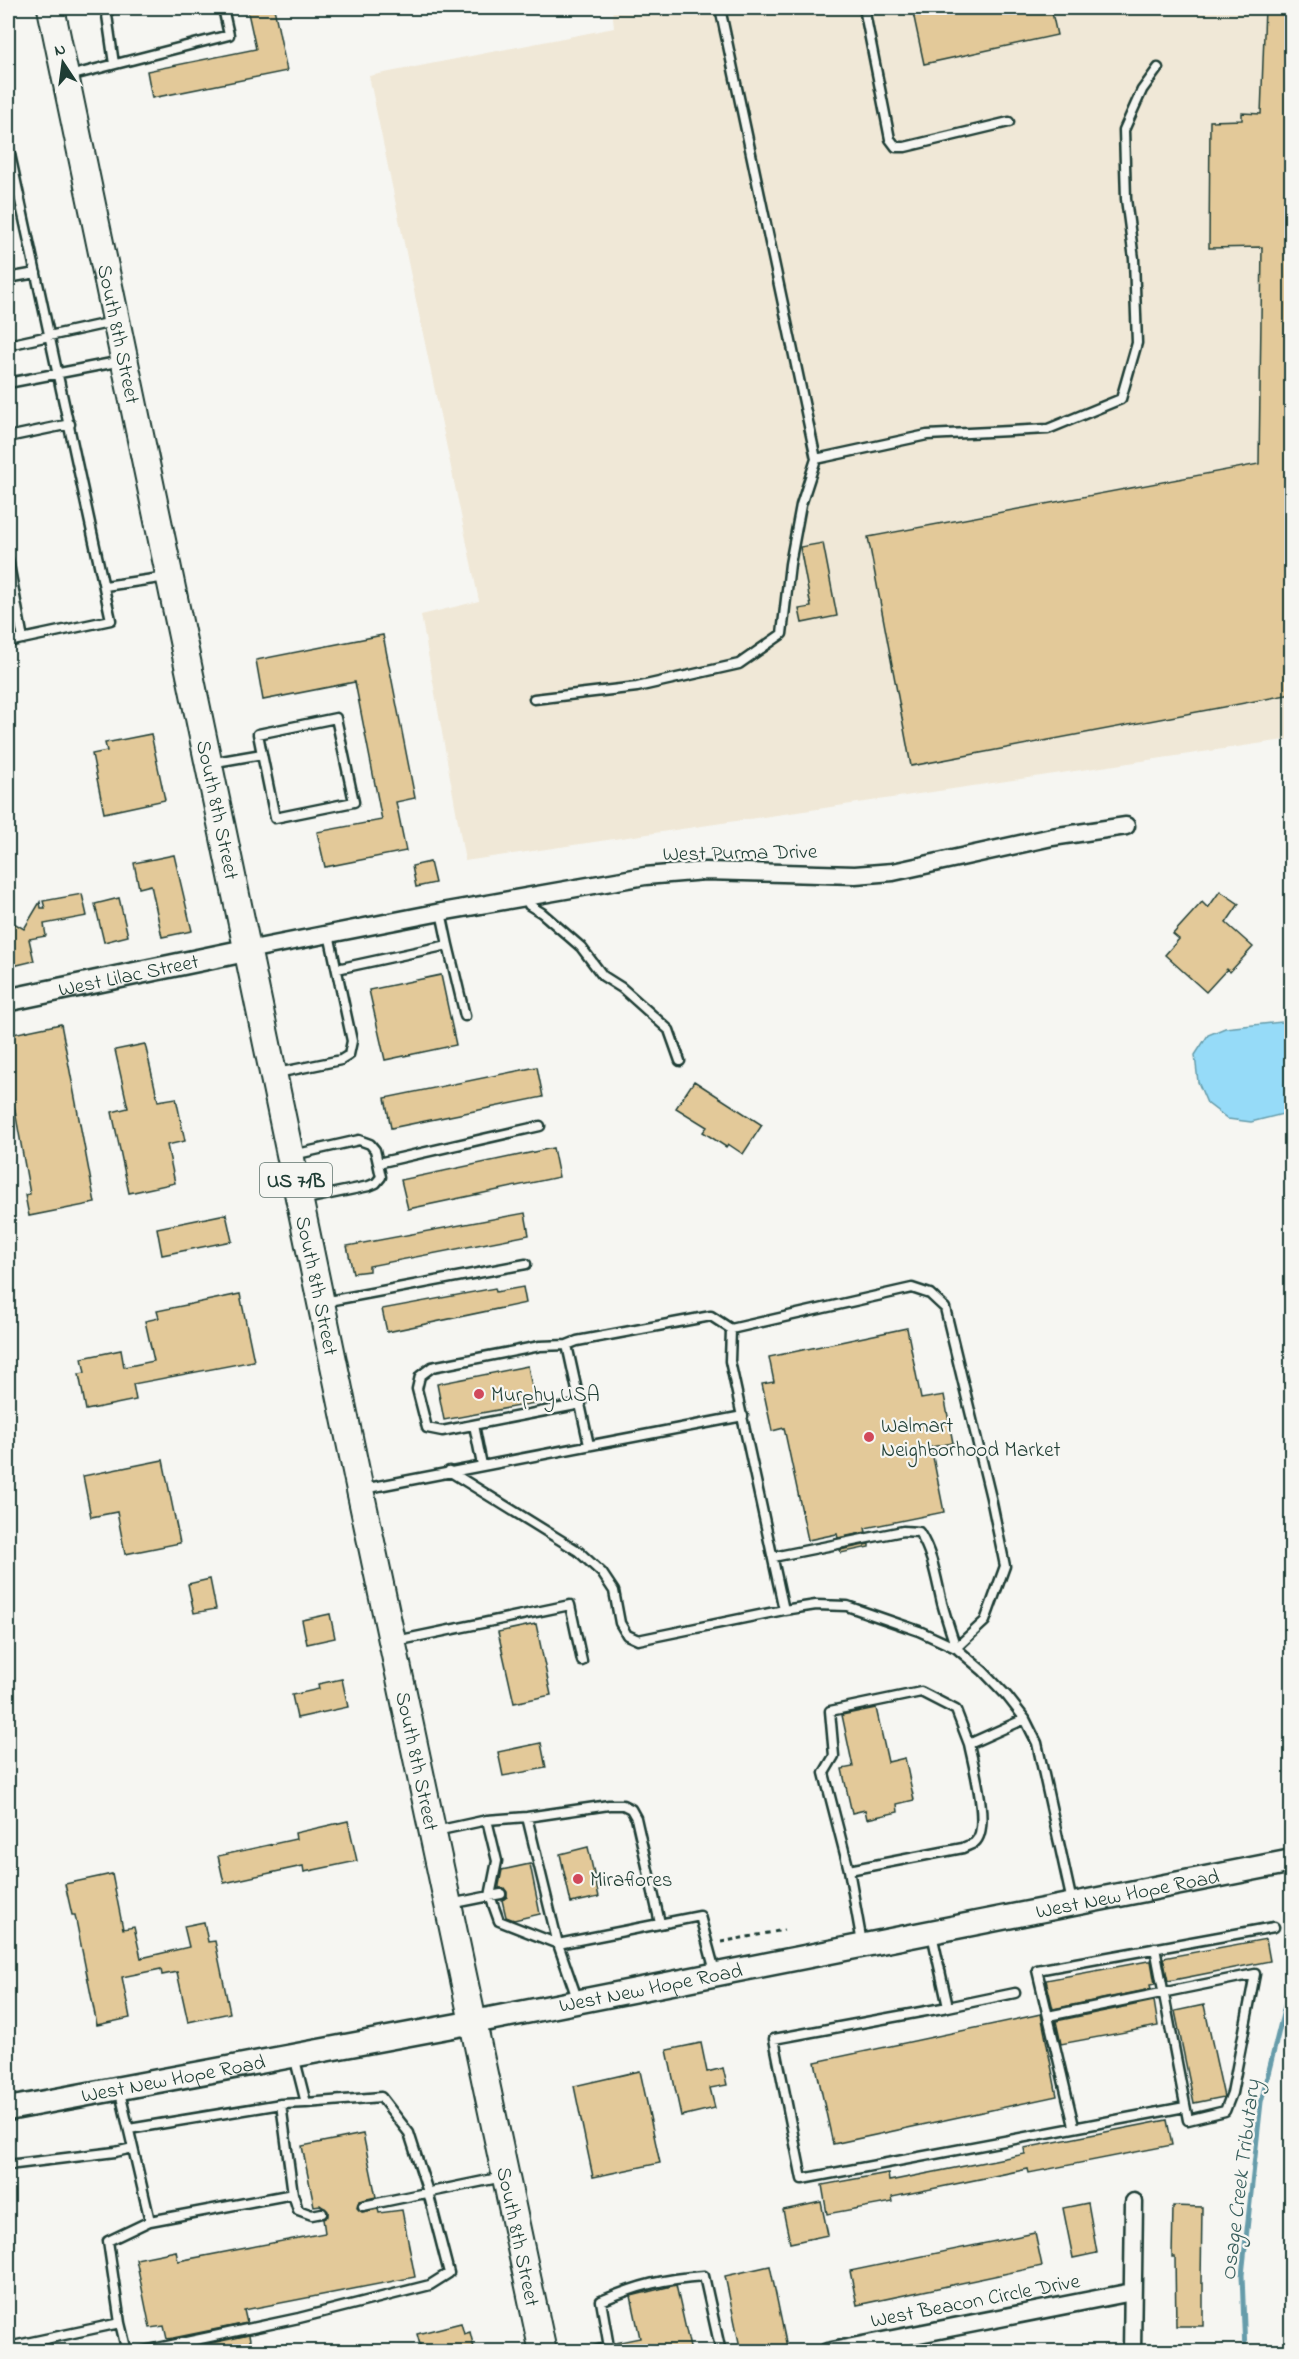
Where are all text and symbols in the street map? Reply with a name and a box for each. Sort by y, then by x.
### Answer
north arrow [33,33,93,93]
text: N [52,37,68,63]
street label: South 8th Street [88,262,146,407]
street label: South 8th Street [187,738,245,883]
street label: West Purma Drive [662,838,818,870]
street label: West Lilac Street [56,948,202,1006]
road number: US 71B [260,1163,332,1197]
street label: South 8th Street [286,1213,345,1358]
place label: Murphy USA [491,1381,600,1413]
marker: Murphy USA [472,1387,486,1401]
place label: Walmart Neighborhood Market [881,1412,1061,1468]
marker: Walmart Neighborhood Market [862,1430,876,1444]
street label: South 8th Street [386,1689,445,1834]
street label: West New Hope Road [1034,1863,1222,1928]
place label: Miraflores [590,1866,673,1896]
marker: Miraflores [571,1872,585,1886]
street label: West New Hope Road [557,1956,745,2022]
street label: West New Hope Road [79,2048,268,2112]
water label: Osage Creek Tributary [1214,2077,1270,2283]
street label: South 8th Street [487,2164,546,2309]
street label: West Beacon Circle Drive [868,2267,1083,2337]

